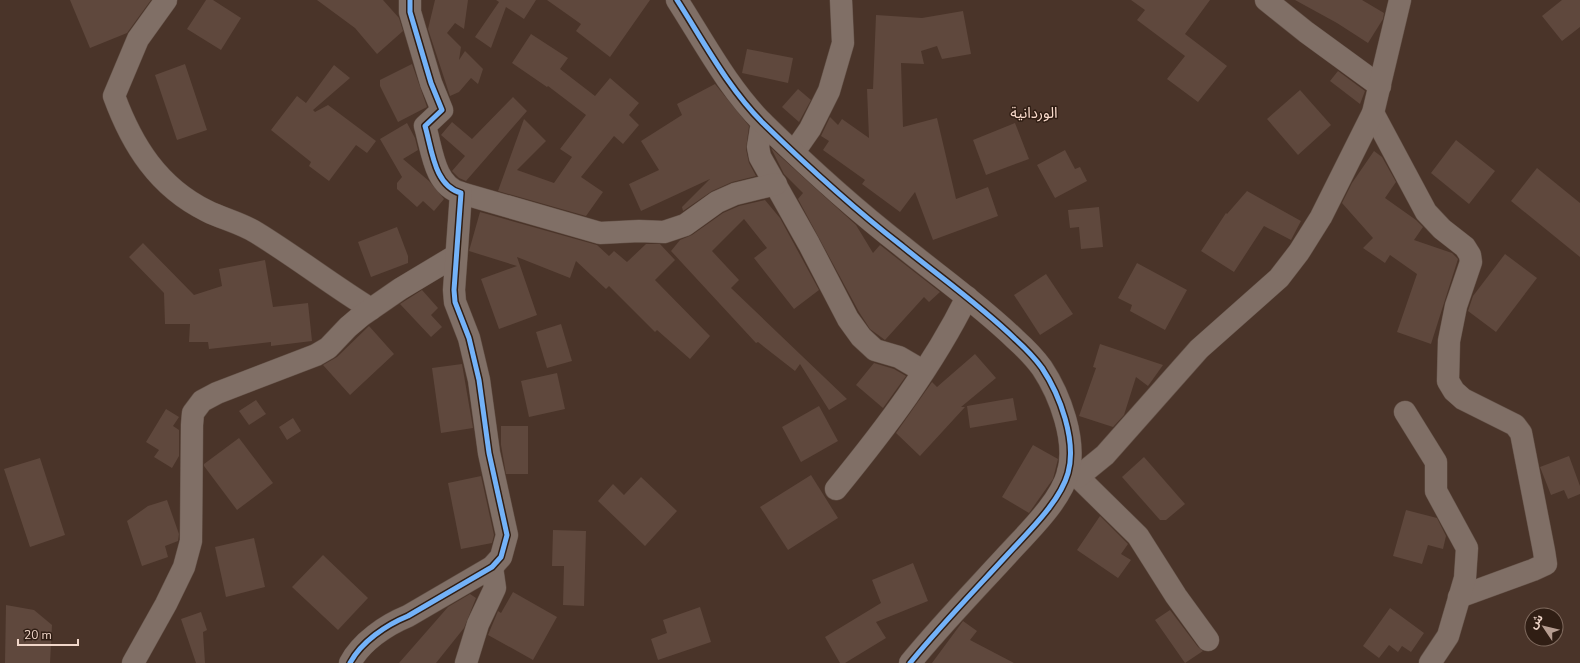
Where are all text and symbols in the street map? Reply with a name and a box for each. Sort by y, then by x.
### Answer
district label: الوردانية [1010,103,1058,123]
north arrow [1524,607,1564,647]
text: ش [1526,611,1547,632]
scale bar [18,621,78,647]
text: 20 m [24,627,52,643]

